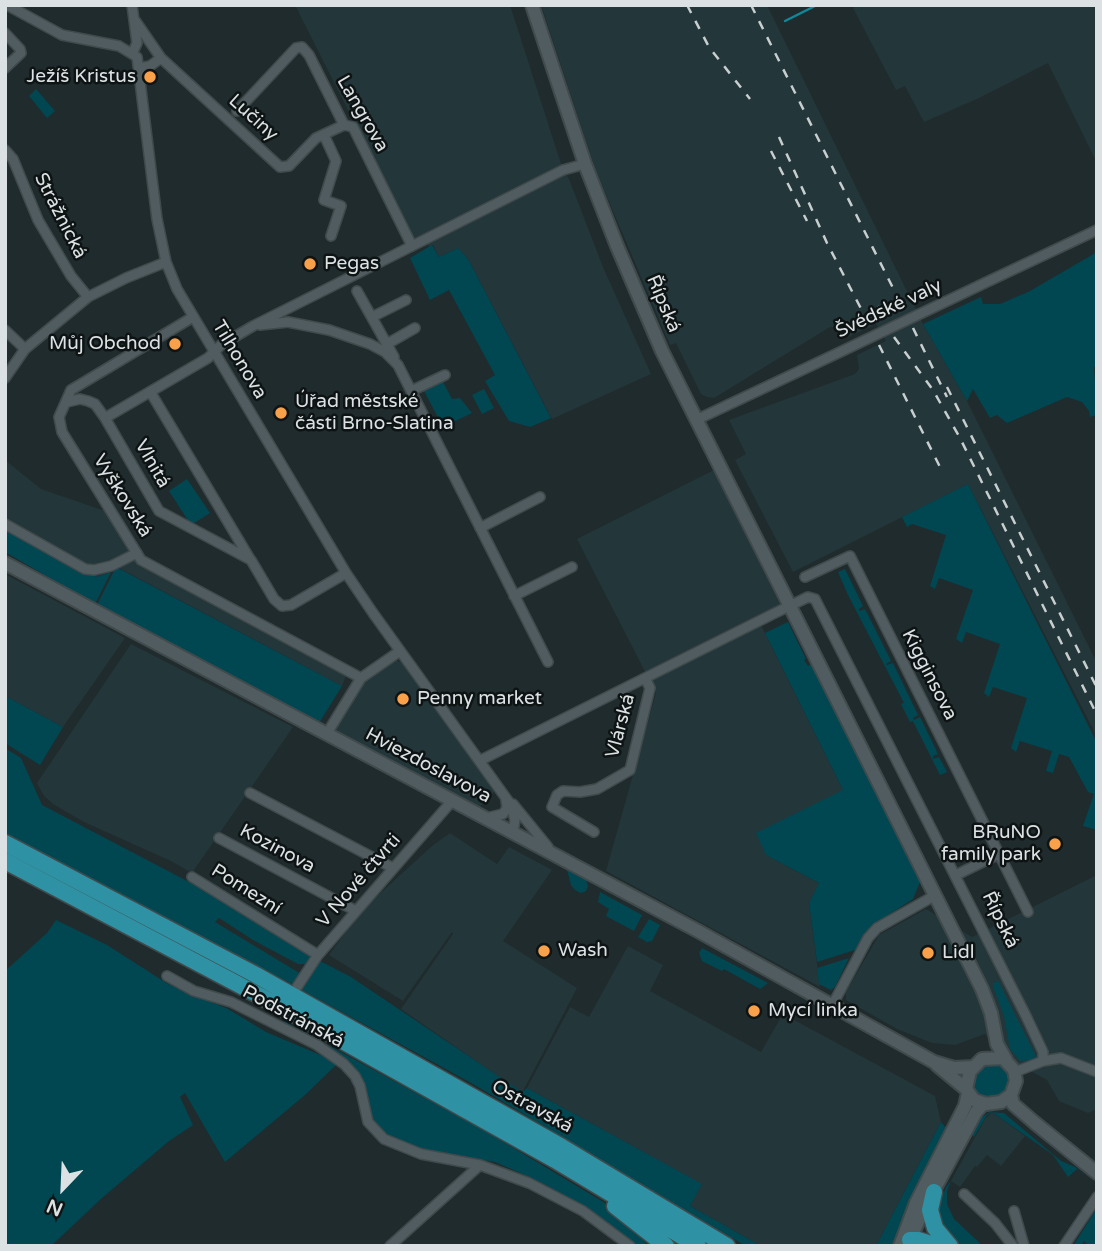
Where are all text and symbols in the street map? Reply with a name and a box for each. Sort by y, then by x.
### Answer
place label: Ježíš Kristus [26,66,136,88]
marker: Ježíš Kristus [142,69,158,85]
street label: Langrova [331,72,393,156]
street label: Lučiny [223,90,283,146]
street label: Strážnická [29,169,91,263]
place label: Pegas [324,253,379,275]
marker: Pegas [302,256,318,272]
street label: Řípská [641,272,685,336]
street label: Švédské valy [832,275,946,343]
street label: Tilhonova [207,317,271,403]
place label: Můj Obchod [49,333,161,355]
marker: Můj Obchod [167,336,183,352]
place label: Úřad městské části Brno-Slatina [295,391,454,435]
marker: Úřad městské části Brno-Slatina [273,405,289,421]
street label: Vlnitá [129,436,175,492]
street label: Vyškovská [87,450,157,542]
street label: Kigginsova [896,626,962,724]
place label: Penny market [417,688,542,710]
marker: Penny market [395,691,411,707]
street label: Vlárská [601,691,641,761]
street label: Hviezdoslavova [361,723,495,809]
street label: Kozinova [235,820,319,878]
place label: BRuNO family park [941,822,1041,866]
street label: V Nové čtvrti [312,829,406,933]
marker: BRuNO family park [1047,836,1063,852]
street label: Pomezní [207,860,285,920]
street label: Řípská [977,888,1023,952]
place label: Wash [558,940,608,962]
place label: Lidl [942,942,974,964]
marker: Wash [536,943,552,959]
marker: Lidl [920,945,936,961]
street label: Podstránská [238,981,348,1053]
place label: Mycí linka [768,1000,858,1022]
marker: Mycí linka [746,1003,762,1019]
street label: Ostravská [487,1075,577,1139]
north arrow [28,1153,98,1223]
text: N [43,1194,66,1220]

